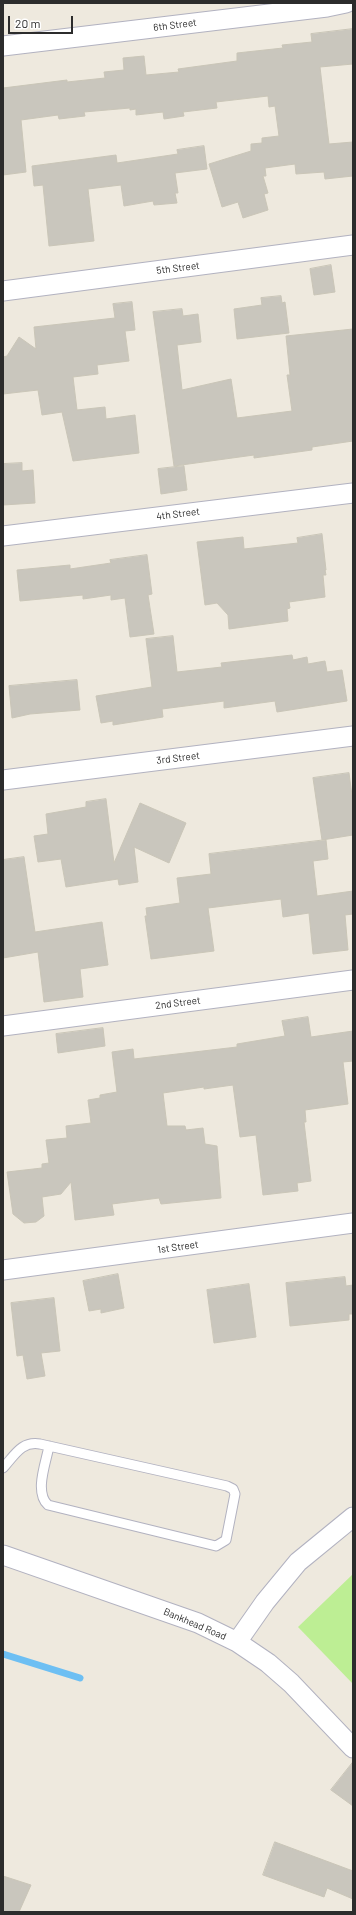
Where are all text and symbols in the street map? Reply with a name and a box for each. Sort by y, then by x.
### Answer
scale bar [10,8,75,34]
text: 20 m [15,16,41,30]
street label: 6th Street [153,16,197,34]
street label: 5th Street [156,259,200,277]
street label: 4th Street [156,505,200,523]
street label: 3rd Street [156,749,200,767]
street label: 2nd Street [155,994,201,1012]
street label: 1st Street [157,1238,199,1256]
street label: Bankhead Road [162,1605,228,1643]

